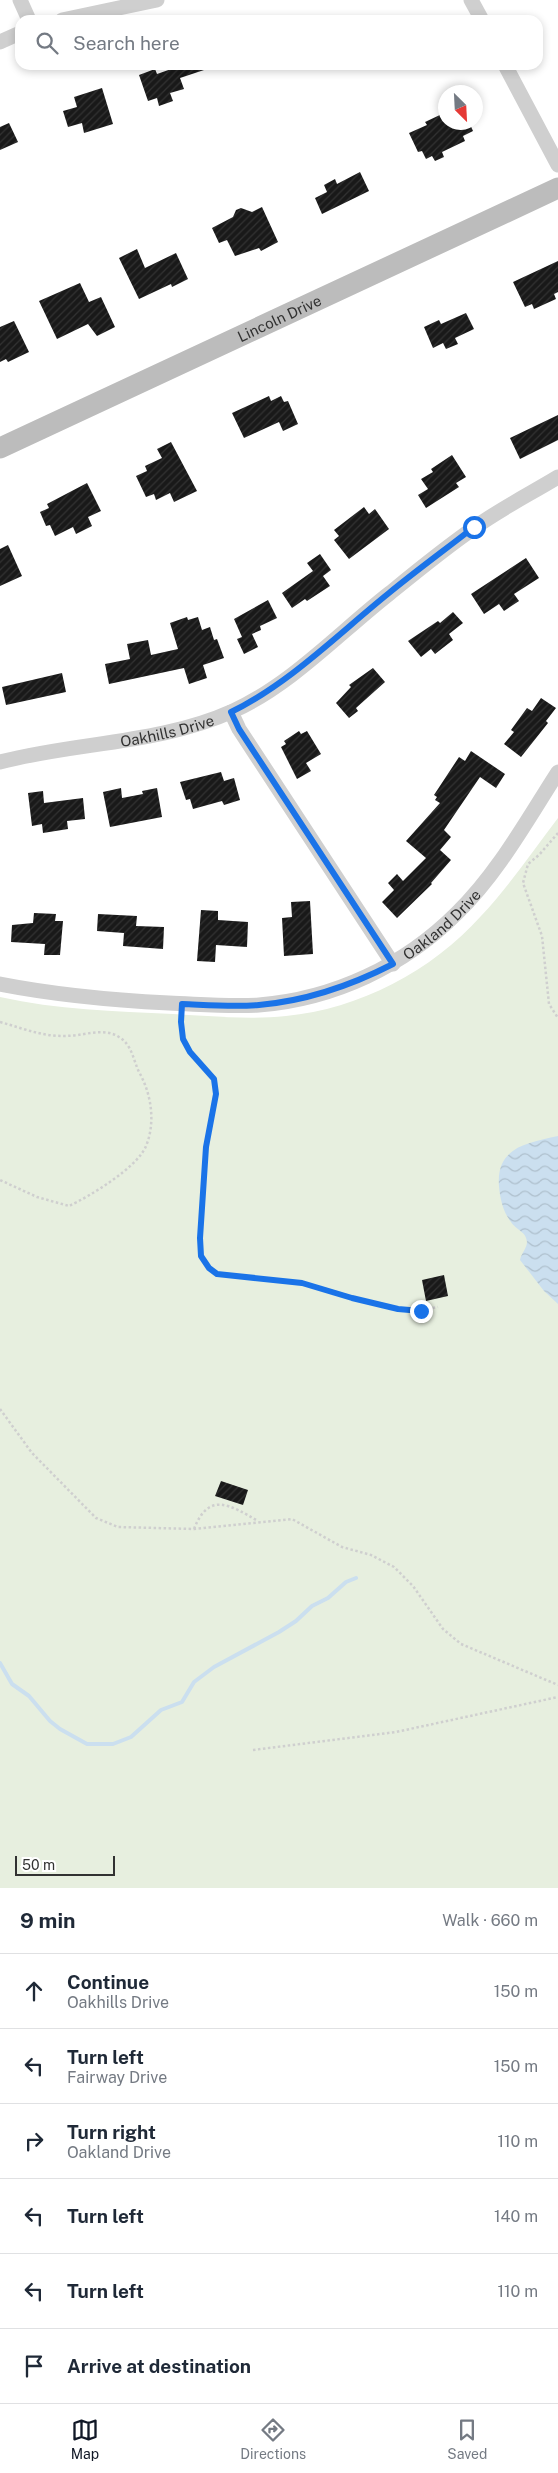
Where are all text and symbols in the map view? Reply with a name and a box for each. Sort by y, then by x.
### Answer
search box [15,15,543,70]
icon: search [33,29,61,57]
text: Search here [73,32,180,54]
north arrow [438,85,483,130]
street label: Lincoln Drive [235,291,324,345]
route start [463,516,486,539]
street label: Oakhills Drive [119,711,216,749]
street label: Oakland Drive [400,886,484,963]
route end [410,1300,433,1323]
scale bar [15,1853,115,1876]
text: 50 m [22,1857,55,1873]
text: 9 min [20,1908,76,1933]
text: Walk · 660 m [442,1911,538,1930]
text: Continue [67,1971,149,1993]
icon: ahead [20,1977,48,2005]
text: 150 m [494,1982,538,2001]
text: Oakhills Drive [67,1993,169,2012]
text: Turn left [67,2046,144,2068]
icon: left [20,2052,48,2080]
text: 150 m [494,2057,538,2076]
text: Fairway Drive [67,2068,167,2087]
text: Turn right [67,2121,156,2143]
icon: right [20,2127,48,2155]
text: 110 m [497,2132,538,2151]
text: Oakland Drive [67,2143,171,2162]
icon: left [20,2202,48,2230]
text: Turn left [67,2205,144,2227]
text: 140 m [494,2207,538,2226]
icon: left [20,2277,48,2305]
text: Turn left [67,2280,144,2302]
text: 110 m [497,2282,538,2301]
icon: arrive [20,2352,48,2380]
text: Arrive at destination [67,2355,251,2377]
tab: Map [71,2416,99,2462]
tab: Directions [240,2416,306,2462]
tab: Saved [447,2416,487,2462]

